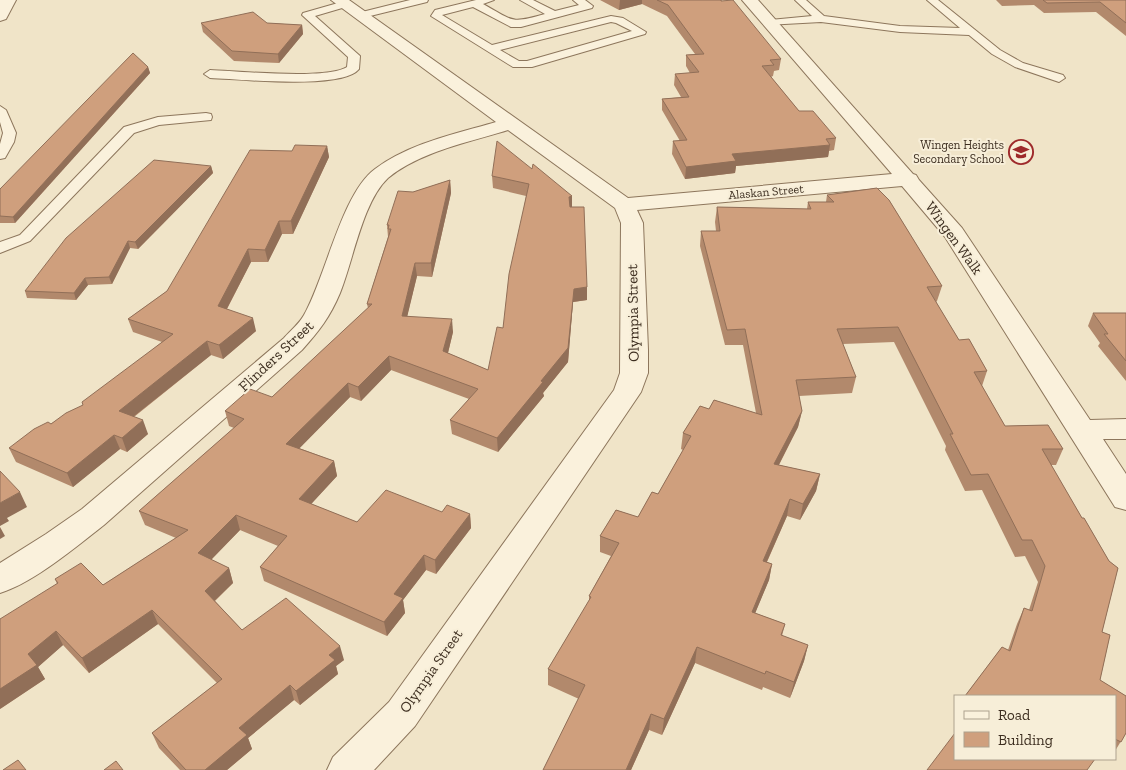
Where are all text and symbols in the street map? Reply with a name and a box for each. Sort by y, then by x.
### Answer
place label: Wingen Heights Secondary School [913,138,1004,166]
school or university icon: Wingen Heights Secondary School [1008,139,1034,165]
street label: Alaskan Street [728,182,805,202]
street label: Wingen Walk [922,198,987,278]
street label: Olympia Street [623,264,643,362]
street label: Flinders Street [235,316,318,395]
street label: Olympia Street [396,625,467,716]
legend [954,695,1116,760]
text: Road [998,706,1031,724]
text: Building [998,731,1053,749]

